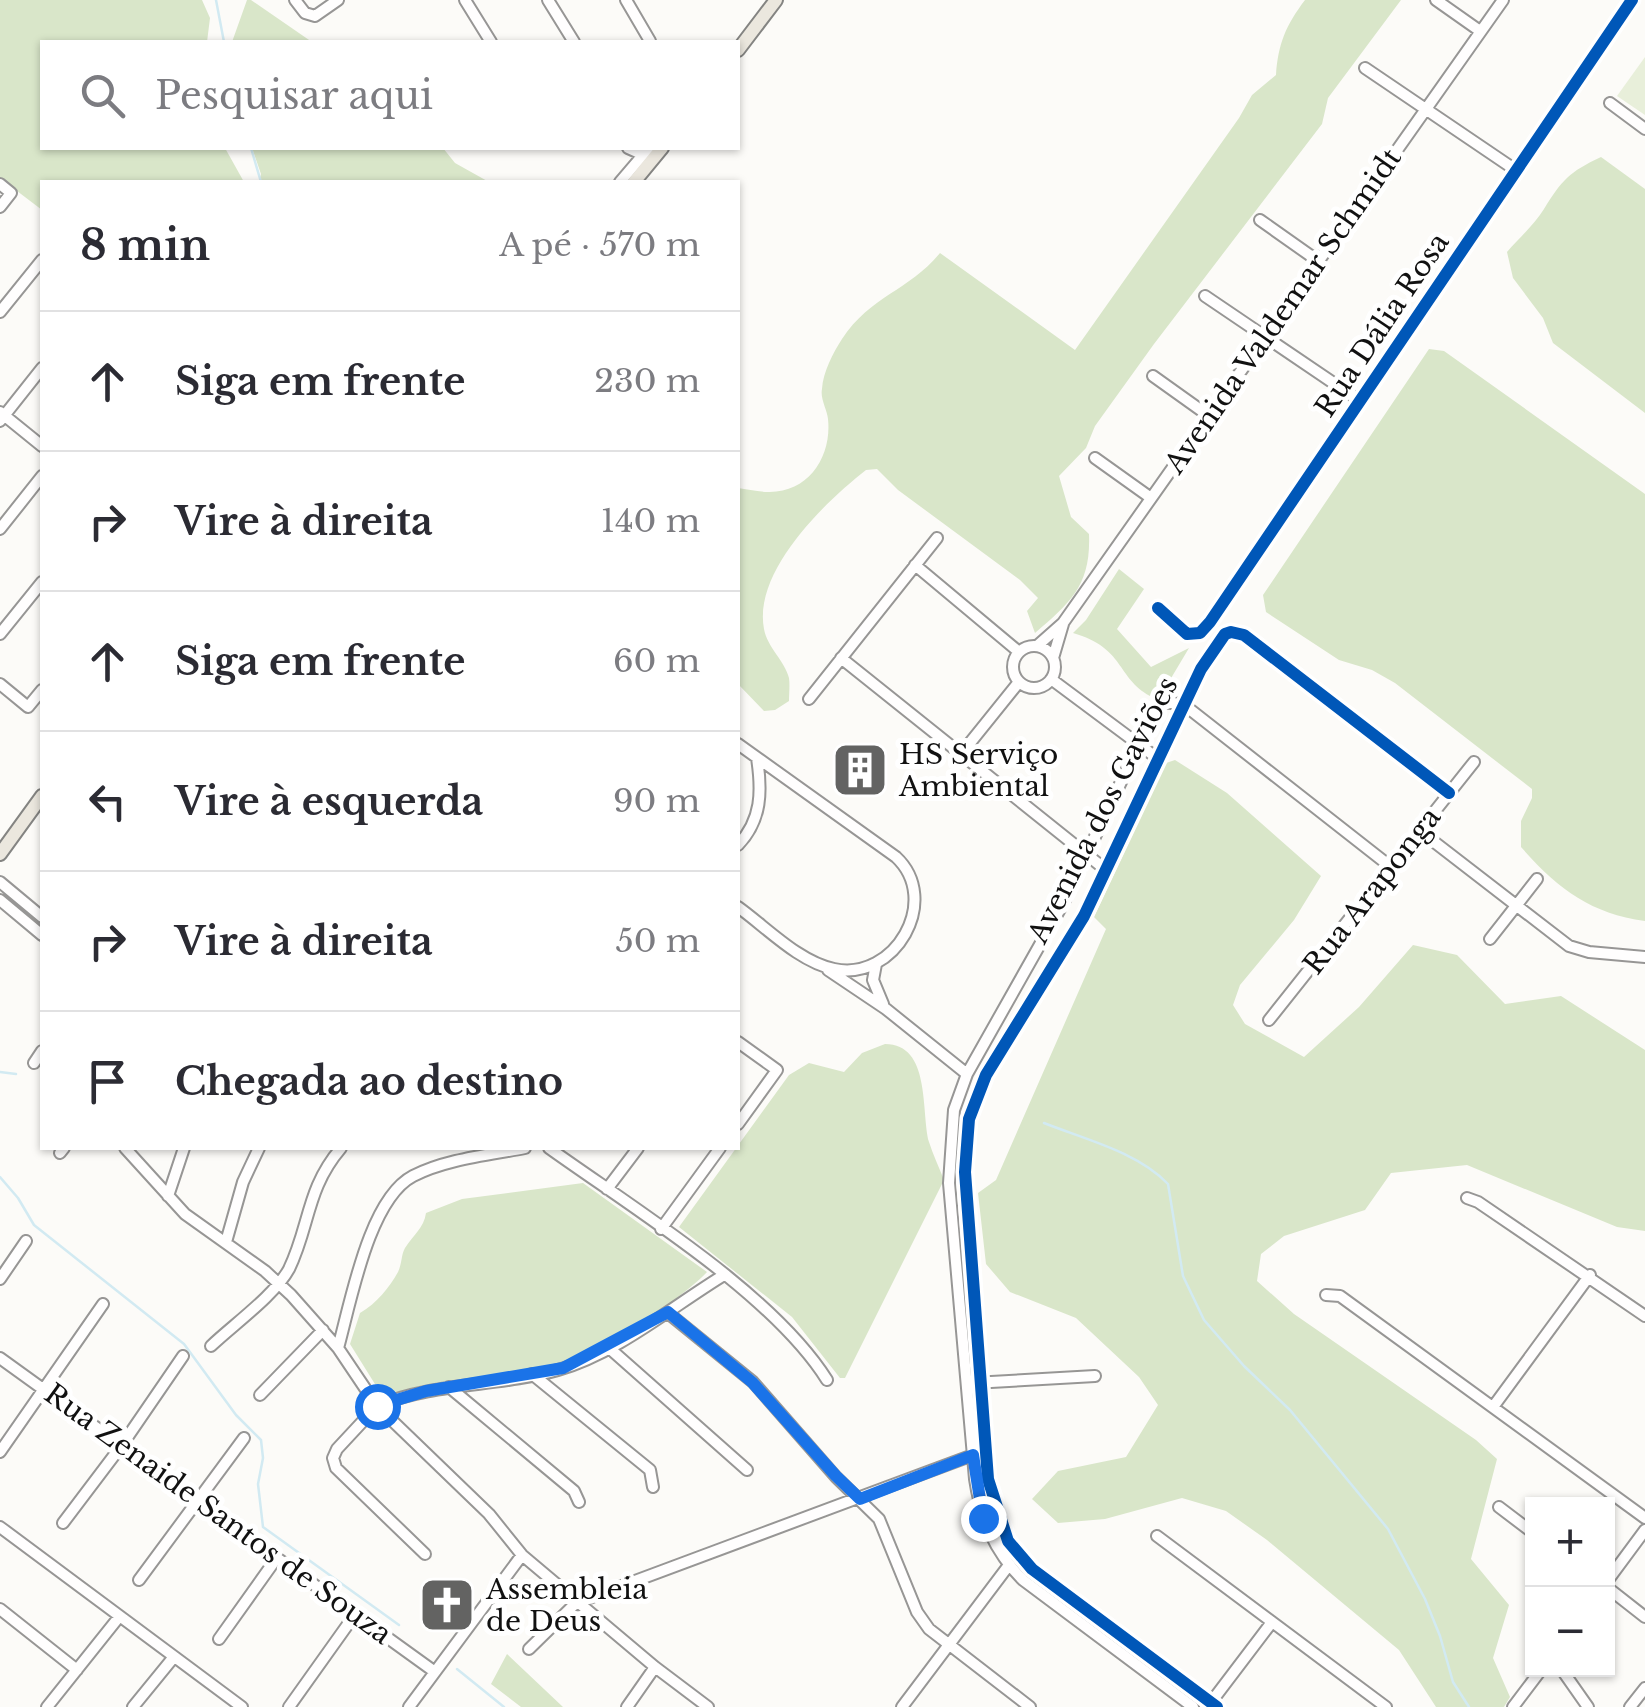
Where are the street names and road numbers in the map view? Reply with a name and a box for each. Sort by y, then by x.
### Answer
street label: Avenida Valdemar Schmidt [1157,141,1409,481]
street label: Rua Dália Rosa [1308,226,1457,424]
street label: Avenida dos Gaviões [1020,671,1185,950]
street label: Rua Araponga [1296,800,1448,981]
street label: Rua Zenaide Santos de Souza [38,1376,399,1652]

